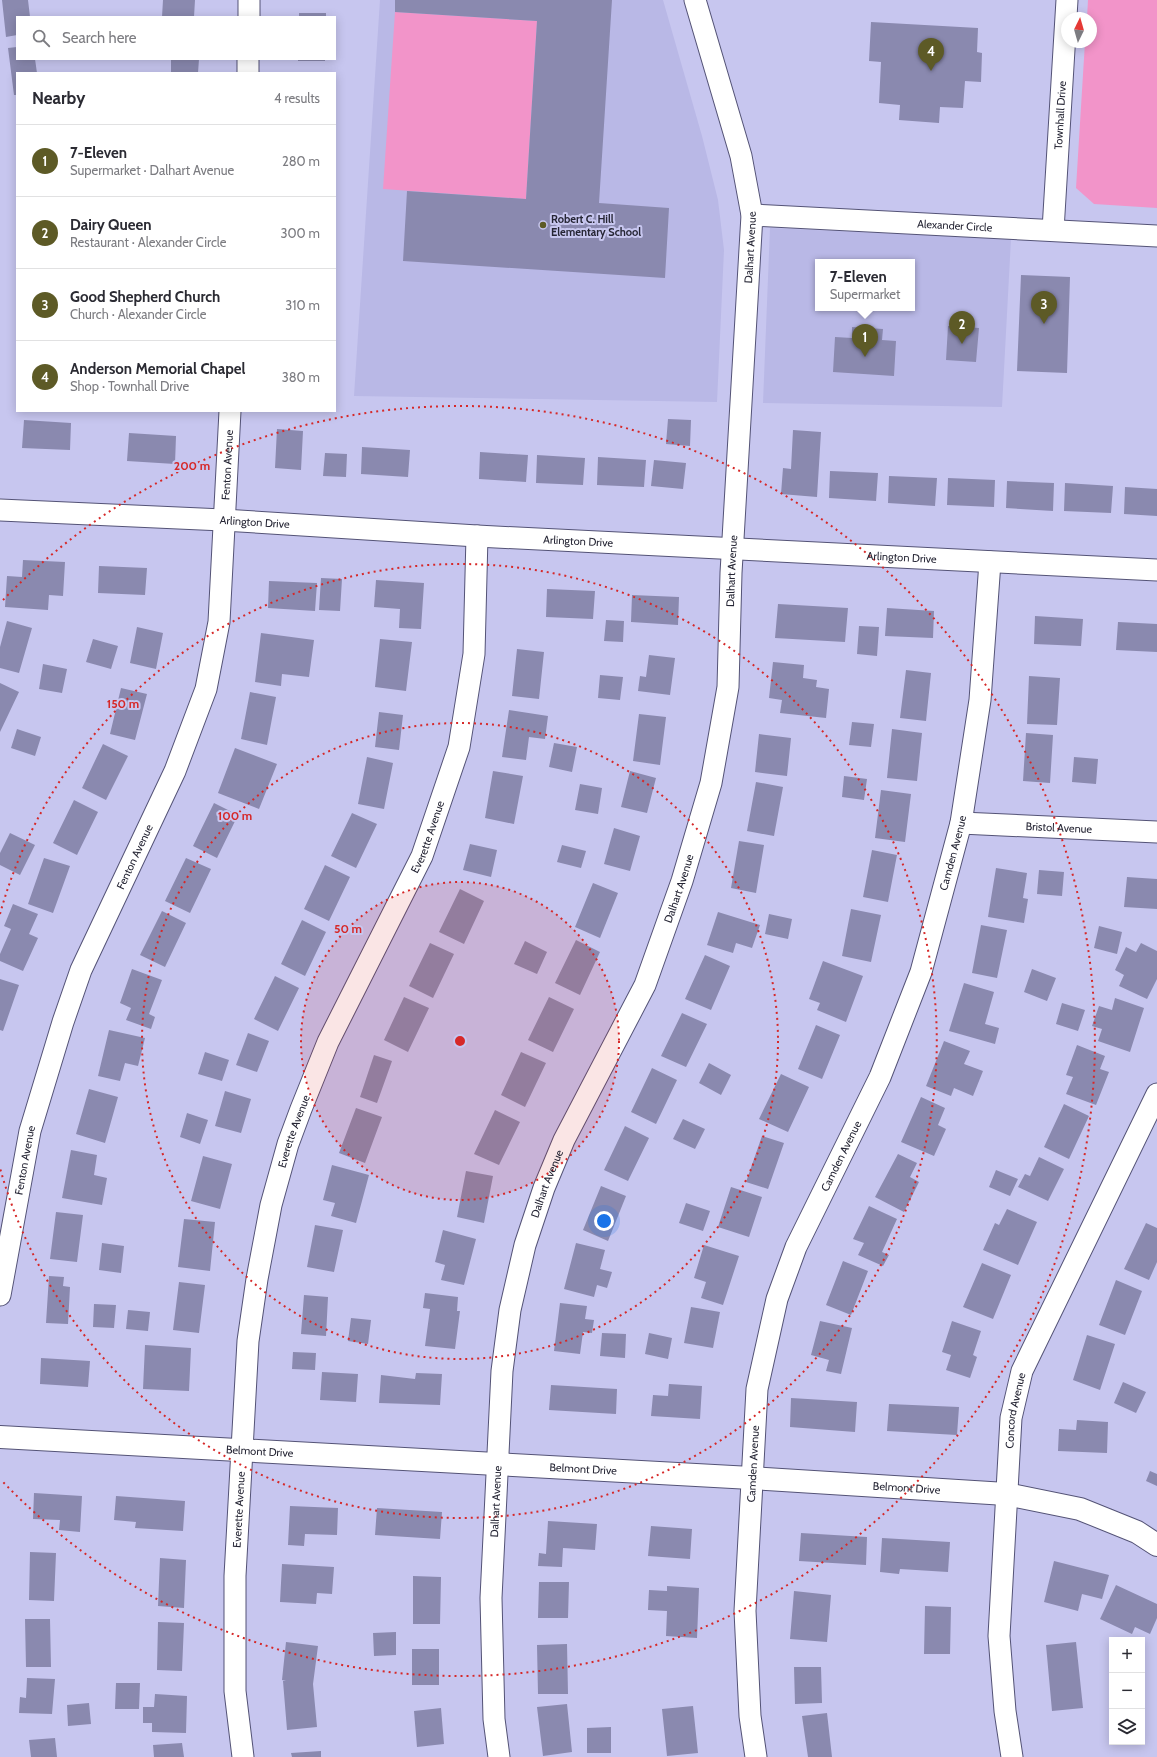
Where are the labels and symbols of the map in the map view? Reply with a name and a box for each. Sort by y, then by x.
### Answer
north arrow [1061,12,1097,48]
pin: 4 [918,38,944,71]
street label: Townhall Drive [1051,80,1069,150]
street label: Dalhart Avenue [741,210,759,284]
place label: Robert C. Hill Elementary School [551,212,641,239]
street label: Alexander Circle [917,217,993,234]
marker: Robert C. Hill Elementary School [538,220,548,230]
pin: 3 [1031,291,1057,324]
pin: 2 [949,311,975,344]
pin: 1 [852,324,878,357]
street label: Fenton Avenue [218,429,236,500]
text: 200 m [174,458,210,473]
street label: Arlington Drive [219,513,290,531]
street label: Arlington Drive [543,532,614,550]
street label: Dalhart Avenue [723,534,740,607]
street label: Arlington Drive [866,548,937,566]
text: 150 m [107,696,139,711]
street label: Everette Avenue [408,798,447,875]
text: 100 m [218,808,252,823]
street label: Camden Avenue [936,814,969,892]
street label: Bristol Avenue [1025,819,1093,836]
street label: Fenton Avenue [113,822,156,891]
street label: Dalhart Avenue [661,852,697,925]
text: 50 m [334,921,362,936]
centre of rings [453,1034,467,1048]
street label: Everette Avenue [275,1092,313,1169]
street label: Camden Avenue [818,1118,864,1194]
street label: Fenton Avenue [11,1123,38,1196]
street label: Dalhart Avenue [528,1147,566,1219]
your location [594,1211,614,1231]
street label: Concord Avenue [1002,1371,1028,1449]
street label: Camden Avenue [744,1425,762,1503]
street label: Belmont Drive [226,1442,294,1460]
street label: Belmont Drive [549,1460,618,1478]
street label: Dalhart Avenue [487,1465,504,1538]
street label: Everette Avenue [230,1471,248,1548]
street label: Belmont Drive [872,1479,941,1497]

